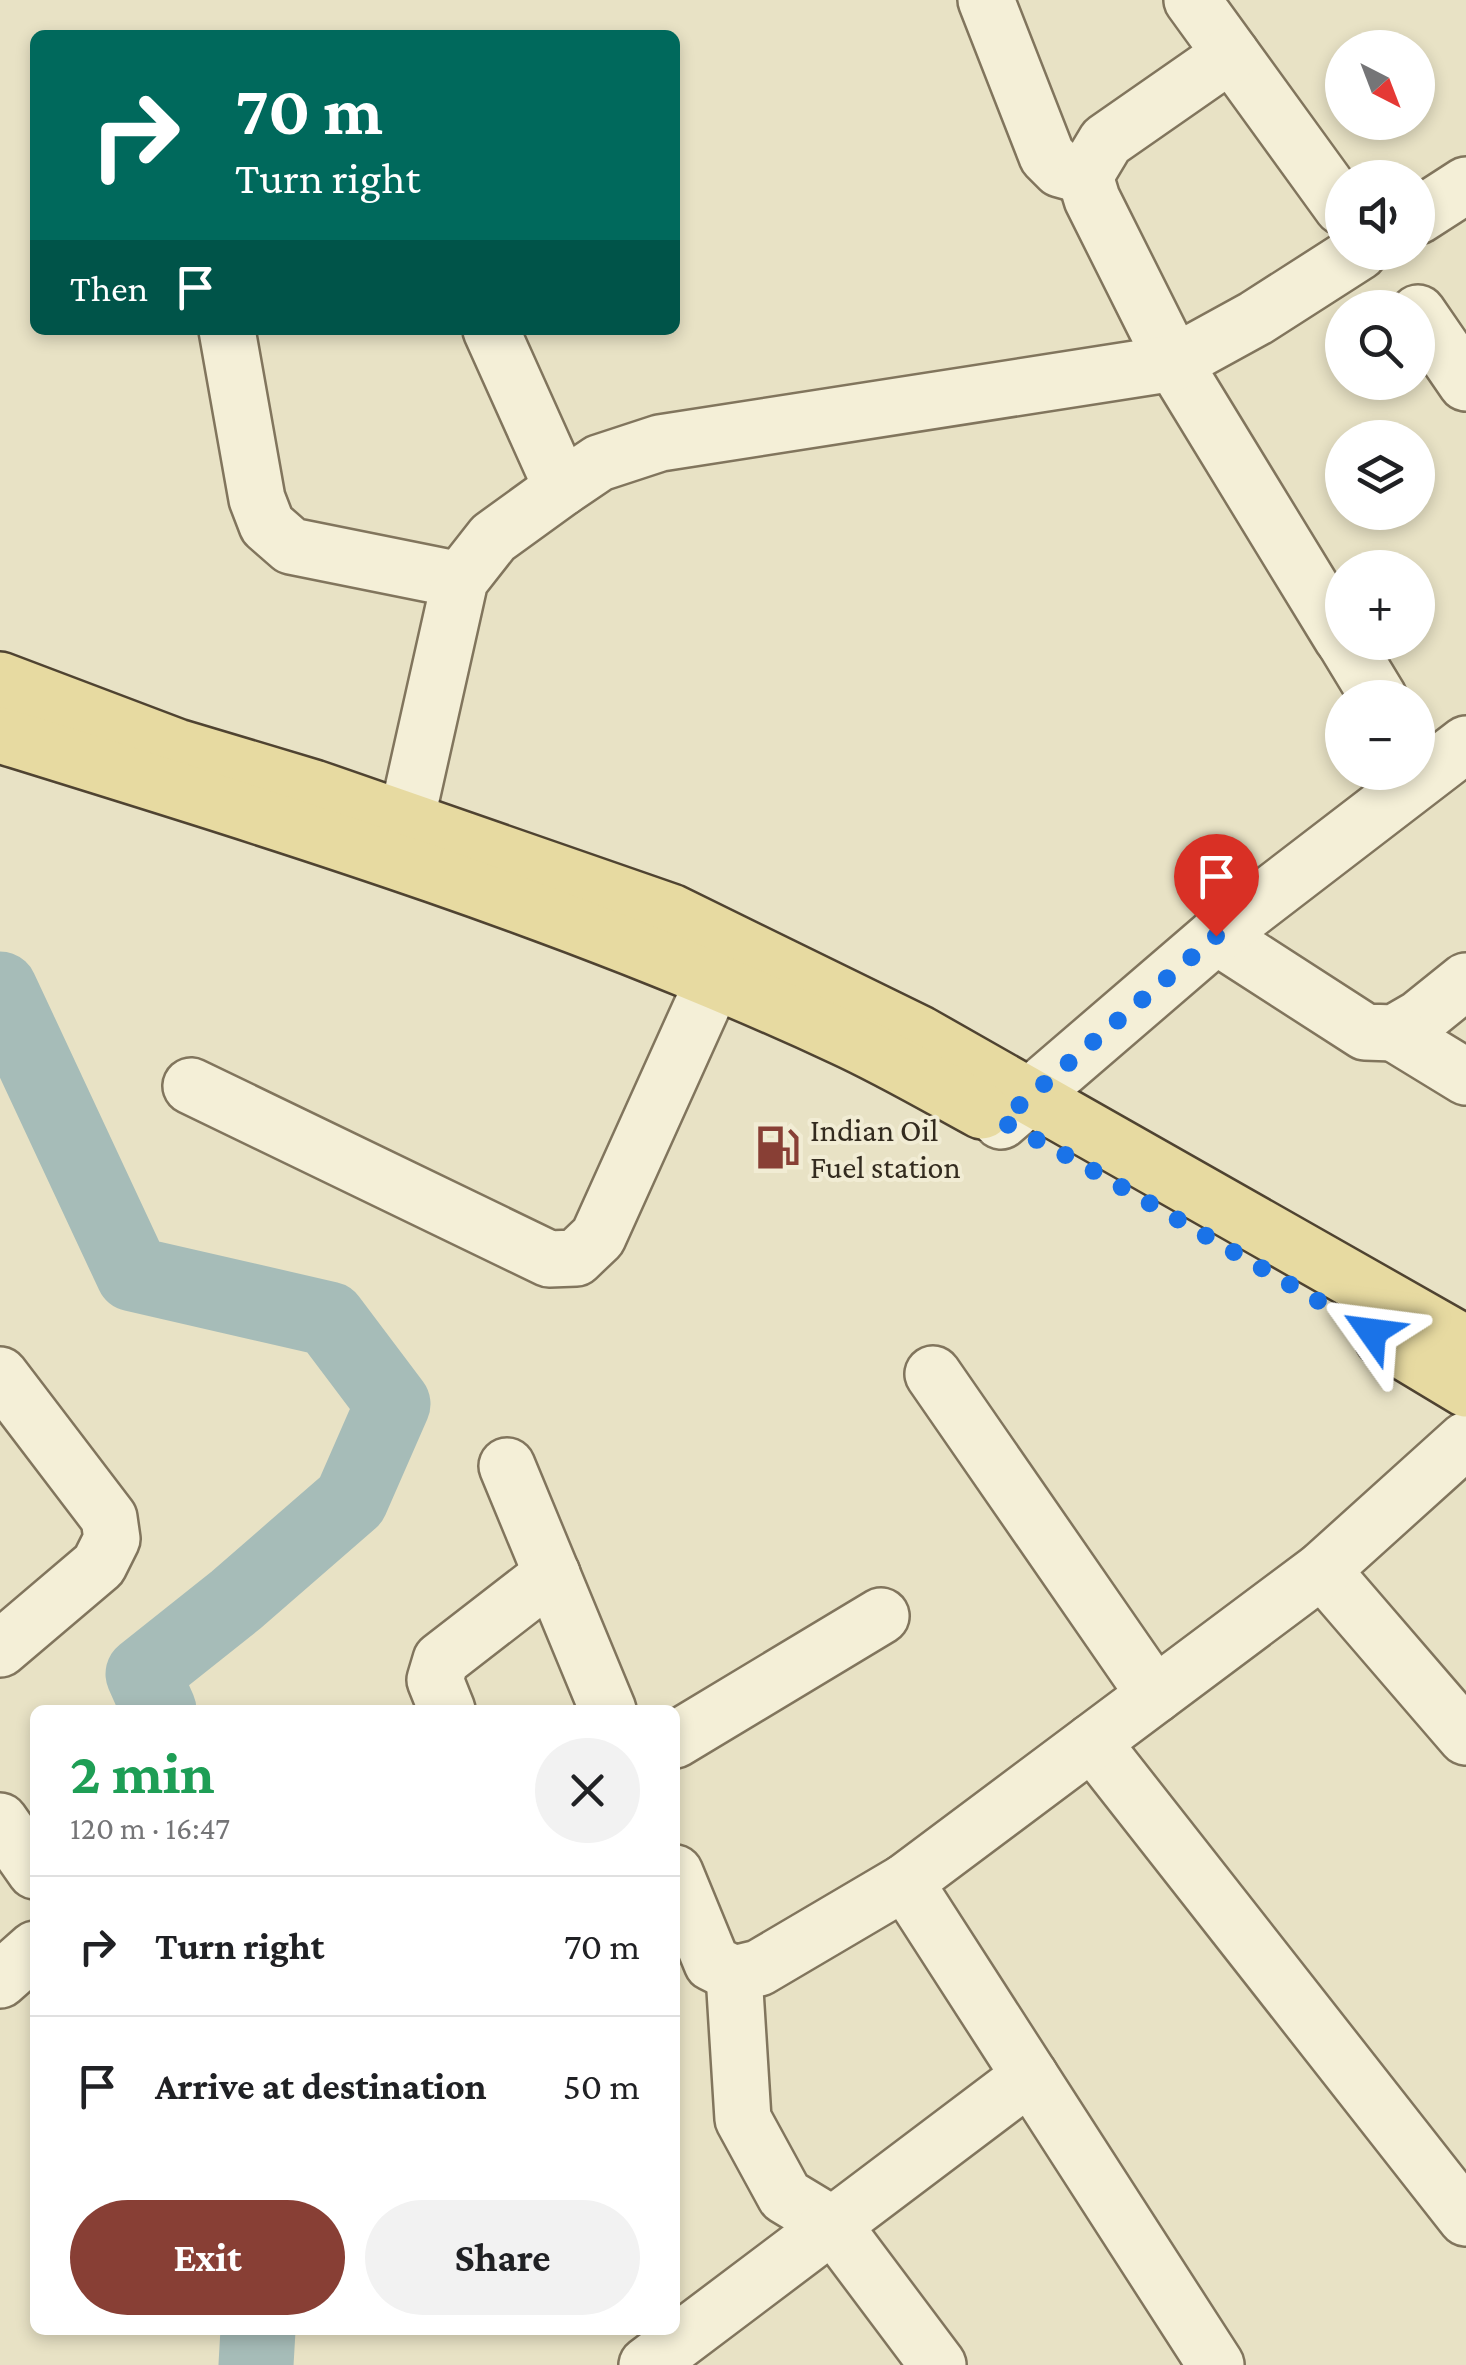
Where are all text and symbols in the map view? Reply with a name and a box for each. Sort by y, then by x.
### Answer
north arrow [1325,30,1435,140]
map controls [1325,30,1435,790]
icon: right [70,70,200,200]
text: 70 m [235,71,383,149]
text: Turn right [235,153,420,203]
button: sound [1325,160,1435,270]
icon: arrive [168,260,223,315]
text: Then [70,267,148,309]
button: search [1325,290,1435,400]
button: layers [1325,420,1435,530]
button: + [1325,550,1435,660]
button: − [1325,680,1435,790]
pin [1174,834,1259,937]
icon: arrive [1189,849,1244,904]
place label: Indian Oil Fuel station [810,1112,961,1185]
fuel station icon: Indian Oil Fuel station [753,1124,801,1172]
position arrow [1320,1280,1424,1384]
button: close [535,1738,640,1843]
text: 2 min [70,1739,215,1806]
text: 120 m · 16:47 [70,1810,230,1846]
icon: right [70,1919,125,1974]
text: Turn right [155,1925,324,1967]
text: 70 m [564,1925,640,1967]
icon: arrive [70,2059,125,2114]
text: Arrive at destination [155,2065,487,2107]
text: 50 m [563,2065,640,2107]
button: Exit [70,2200,345,2315]
button: Share [365,2200,640,2315]

